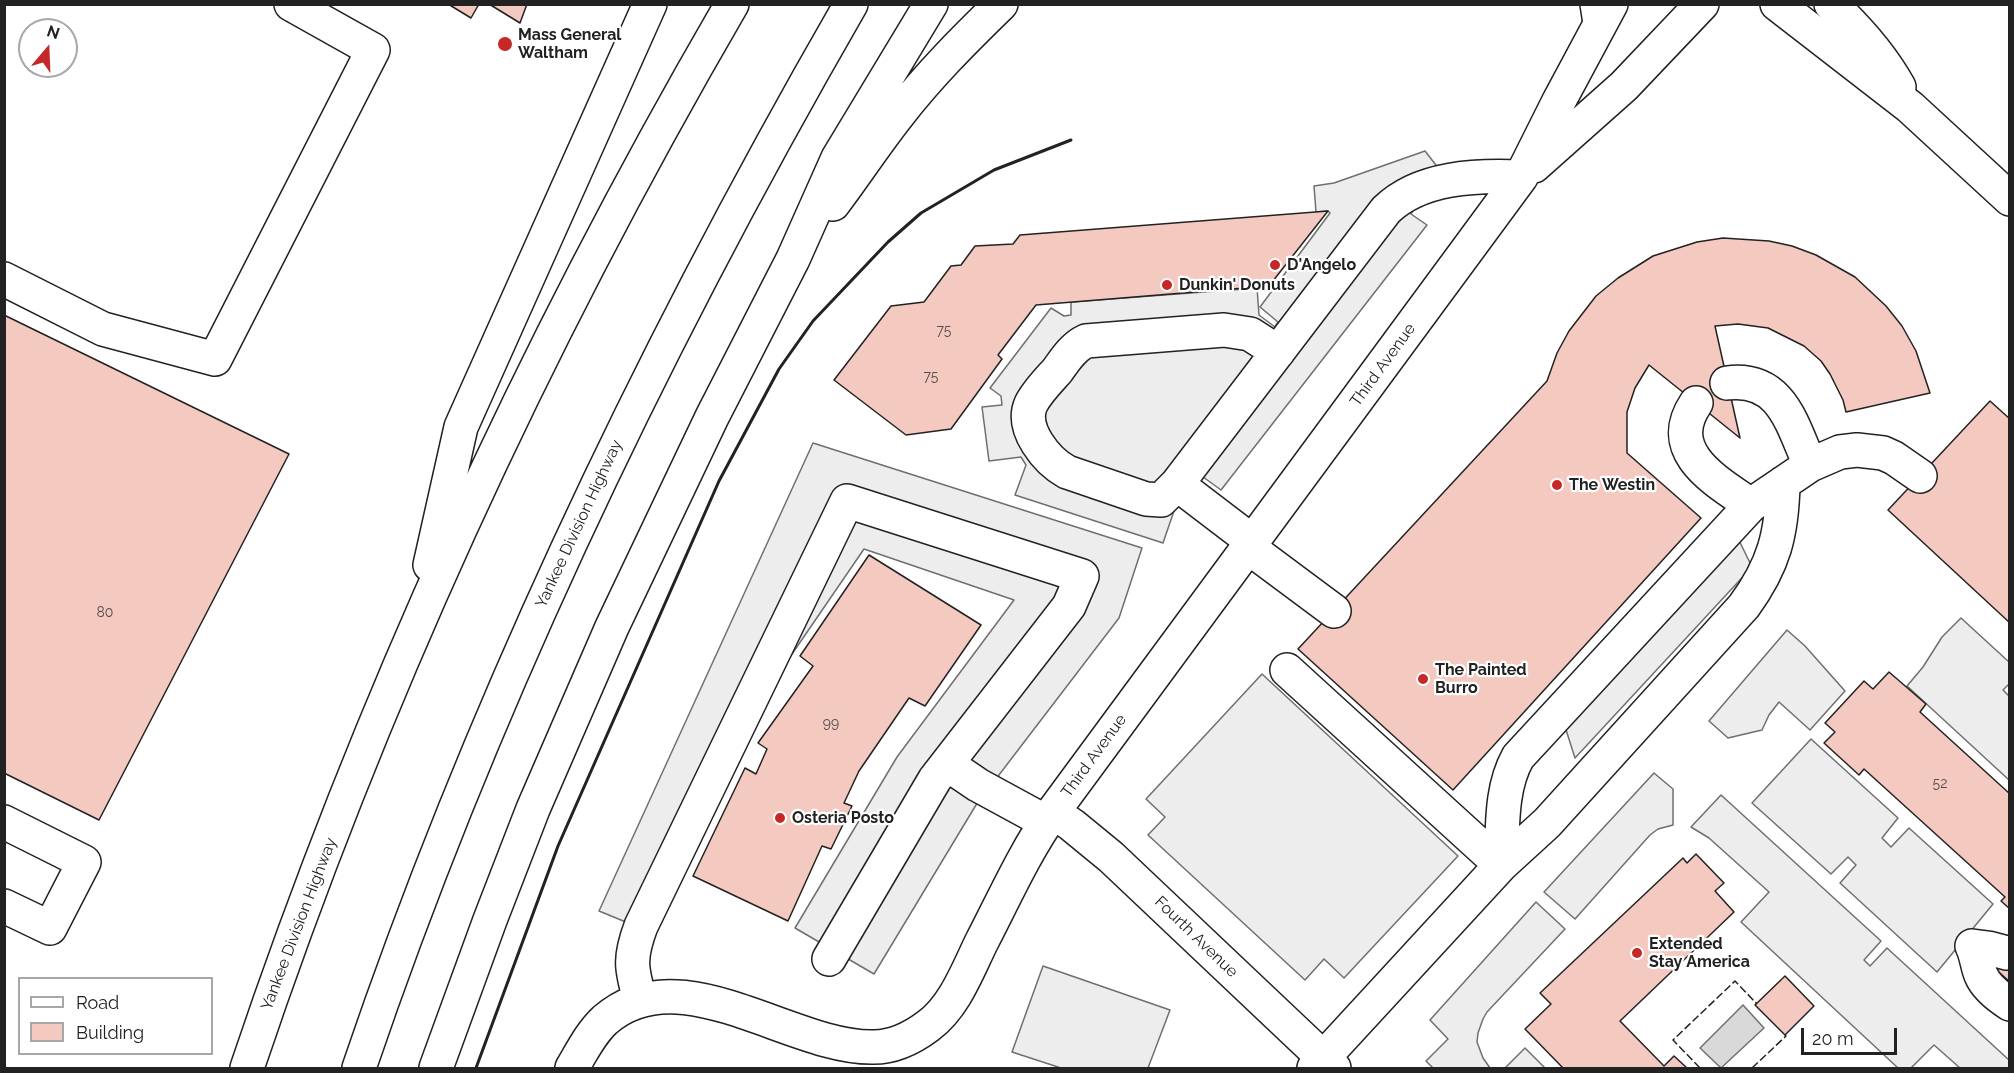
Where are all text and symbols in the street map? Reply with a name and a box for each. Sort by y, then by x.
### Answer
north arrow [18,18,78,78]
text: N [45,21,62,43]
place label: Mass General Waltham [518,25,621,63]
marker: Mass General Waltham [496,35,514,53]
place label: D'Angelo [1287,255,1356,275]
marker: D'Angelo [1268,258,1282,272]
place label: Dunkin' Donuts [1179,275,1295,295]
marker: Dunkin' Donuts [1160,278,1174,292]
street label: Third Avenue [1346,320,1420,410]
house number: 75 [937,323,951,339]
house number: 75 [924,369,938,385]
street label: Yankee Division Highway [532,437,626,611]
place label: The Westin [1569,475,1655,495]
marker: The Westin [1550,478,1564,492]
house number: 80 [97,605,113,621]
place label: The Painted Burro [1435,660,1527,698]
marker: The Painted Burro [1416,672,1430,686]
street label: Third Avenue [1057,711,1131,801]
house number: 99 [823,716,839,732]
house number: 52 [1933,776,1947,792]
place label: Osteria Posto [792,808,894,828]
marker: Osteria Posto [773,811,787,825]
street label: Yankee Division Highway [257,835,341,1013]
street label: Fourth Avenue [1150,892,1242,982]
place label: Extended Stay America [1649,934,1750,972]
marker: Extended Stay America [1630,946,1644,960]
legend [18,977,213,1055]
text: Road [76,992,119,1013]
scale bar [1804,1016,1900,1054]
text: Building [76,1022,144,1043]
text: 20 m [1812,1028,1854,1049]

